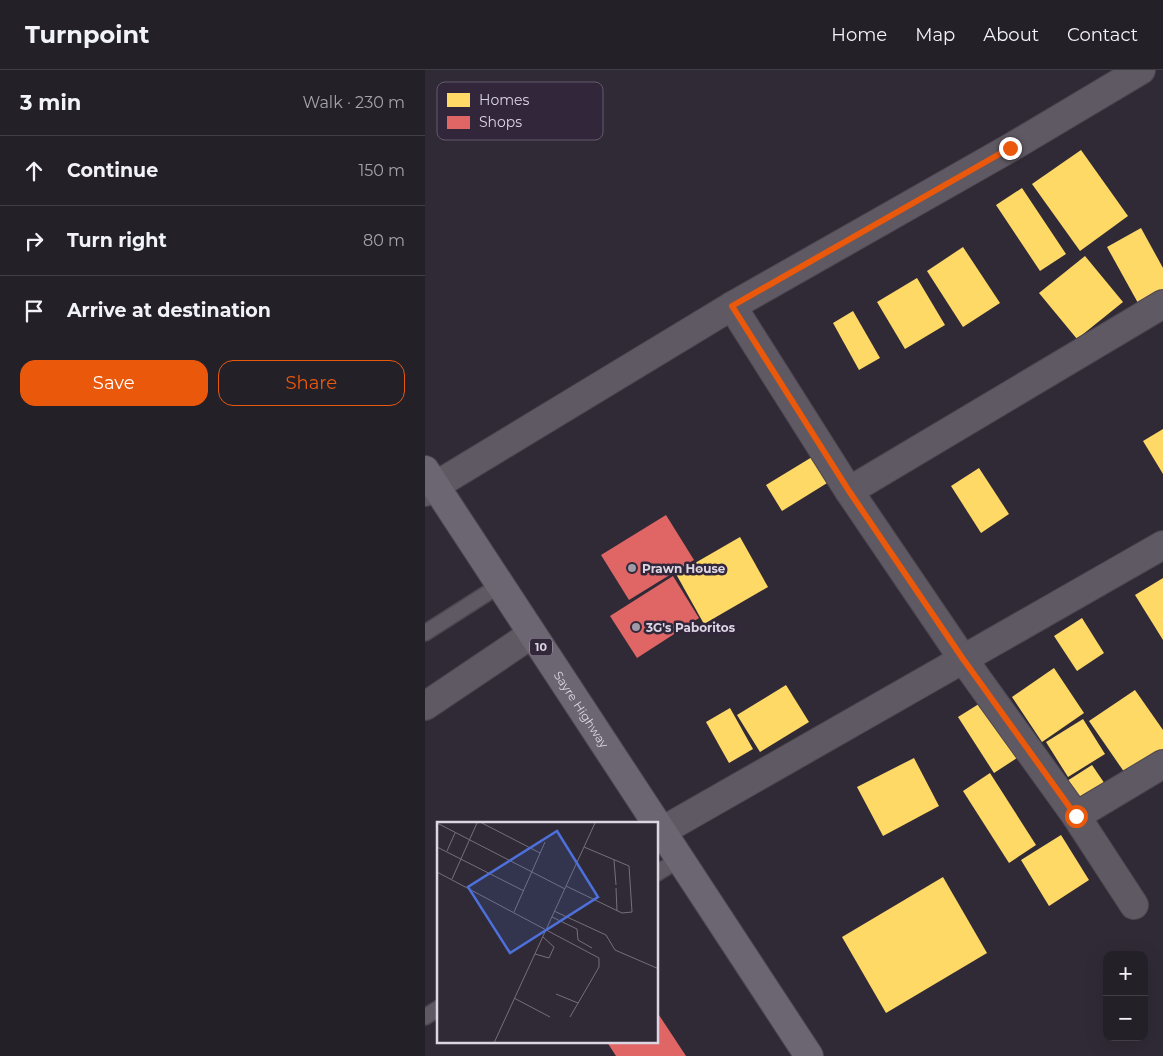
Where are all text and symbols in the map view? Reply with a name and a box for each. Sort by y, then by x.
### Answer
text: Turnpoint [25,20,149,49]
text: Home [831,24,887,46]
text: Map [915,24,955,46]
text: About [983,24,1039,46]
text: Contact [1067,24,1138,46]
legend [437,82,603,140]
text: 3 min [20,90,81,115]
text: Homes [479,91,529,109]
text: Walk · 230 m [303,93,405,112]
text: Shops [479,113,522,131]
route end [999,137,1022,160]
icon: ahead [20,157,48,185]
text: Continue [67,159,158,182]
text: 150 m [358,161,405,180]
icon: right [20,227,48,255]
text: Turn right [67,229,167,252]
text: 80 m [363,231,405,250]
icon: arrive [20,297,48,325]
text: Arrive at destination [67,299,271,322]
button: Save [20,360,208,406]
button: Share [218,360,405,406]
place label: Prawn House [642,561,726,576]
marker: Prawn House [626,562,638,574]
place label: 3G's Paboritos [645,620,736,635]
marker: 3G's Paboritos [630,621,642,633]
road number: 10 [530,638,552,656]
street label: Sayre Highway [551,668,613,751]
route start [1065,805,1088,828]
inset map [437,822,659,1044]
map controls [1103,951,1148,1041]
button: + [1103,951,1148,996]
button: − [1103,996,1148,1041]

